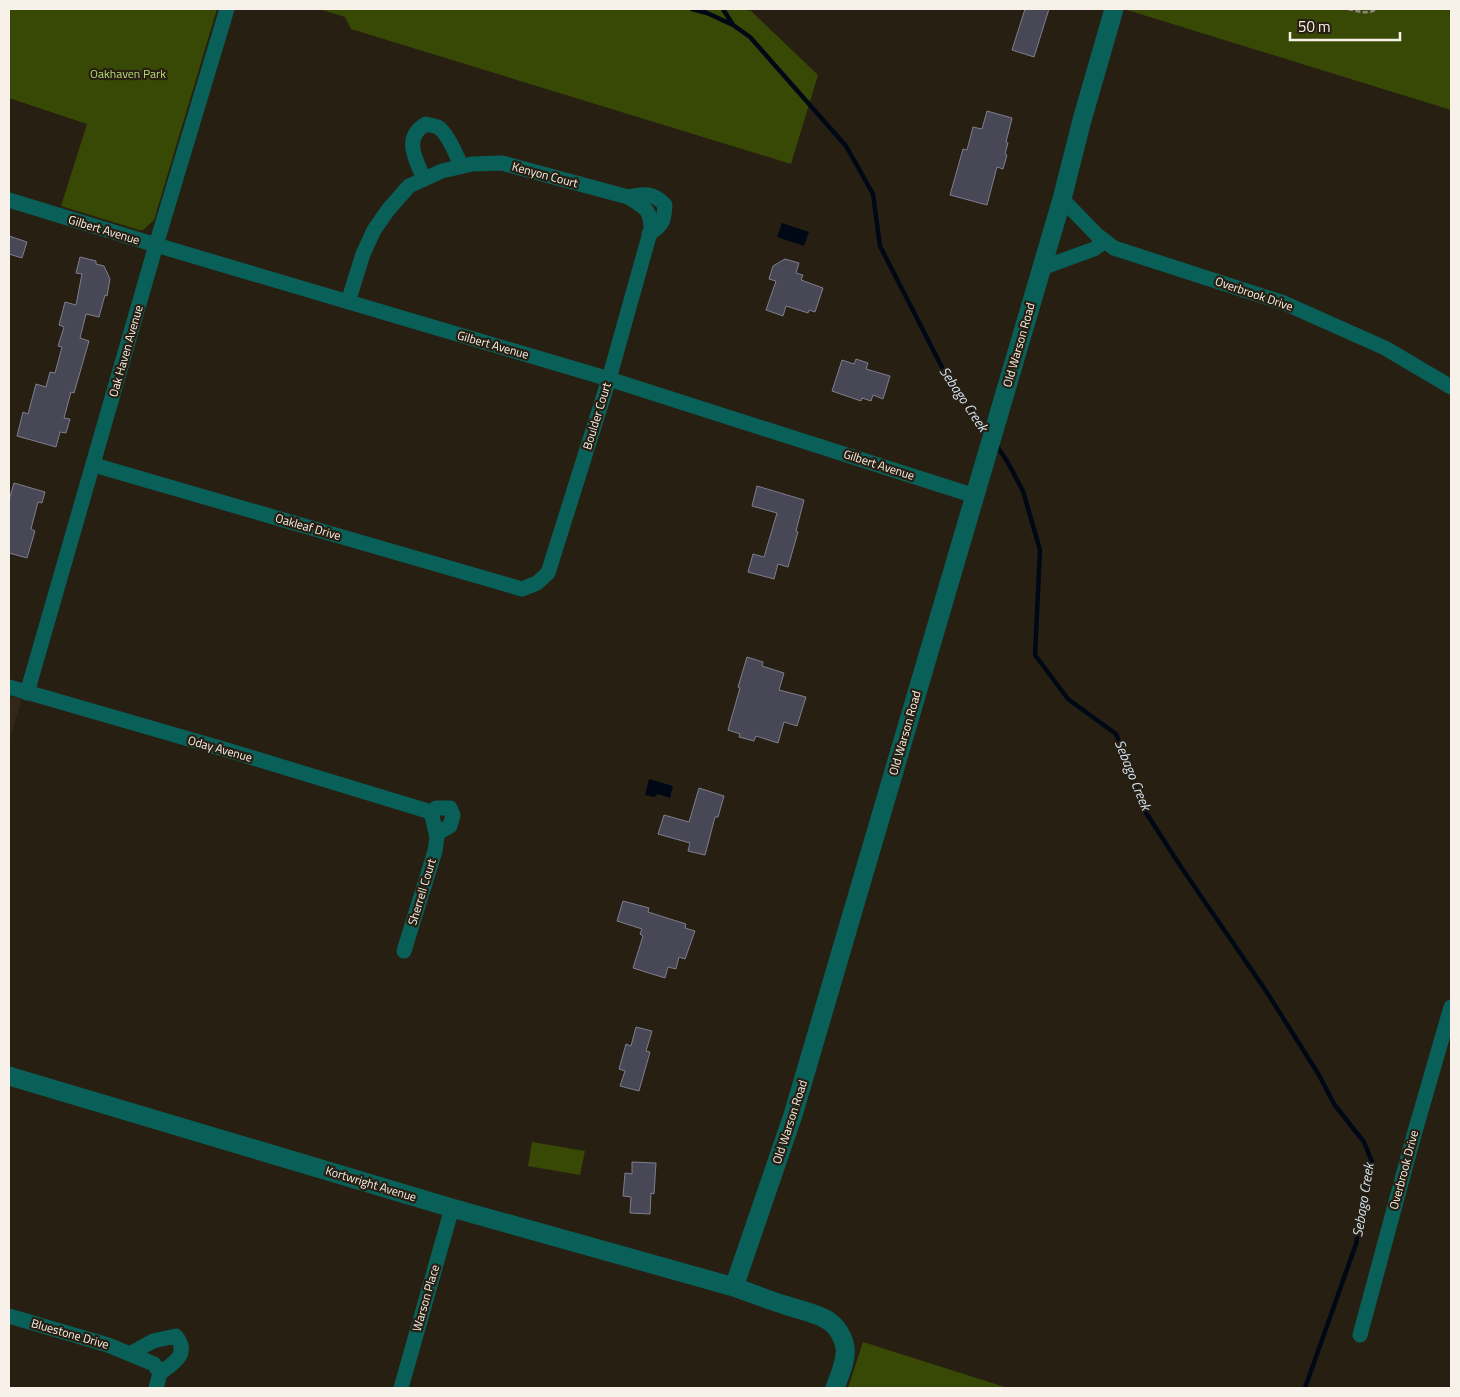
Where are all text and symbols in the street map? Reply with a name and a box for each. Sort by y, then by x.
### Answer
scale bar [1290,10,1400,42]
text: 50 m [1298,15,1331,38]
park label: Oakhaven Park [90,64,166,83]
street label: Kenyon Court [510,157,581,193]
street label: Gilbert Avenue [66,210,142,249]
street label: Overbrook Drive [1213,271,1296,316]
street label: Old Warson Road [997,300,1040,389]
street label: Oak Haven Avenue [103,303,148,399]
street label: Gilbert Avenue [455,325,531,364]
water label: Sebago Creek [935,362,995,437]
street label: Boulder Court [577,379,616,452]
street label: Gilbert Avenue [841,444,917,485]
street label: Oakleaf Drive [273,508,343,545]
street label: Old Warson Road [883,688,926,777]
street label: Oday Avenue [186,730,255,767]
water label: Sebago Creek [1110,736,1158,815]
street label: Sherrell Court [402,855,441,928]
street label: Old Warson Road [767,1077,812,1166]
street label: Overbrook Drive [1384,1128,1423,1212]
water label: Sebago Creek [1346,1160,1379,1238]
street label: Kortwright Avenue [323,1161,419,1206]
street label: Warson Place [407,1262,444,1334]
street label: Bluestone Drive [29,1313,111,1354]

